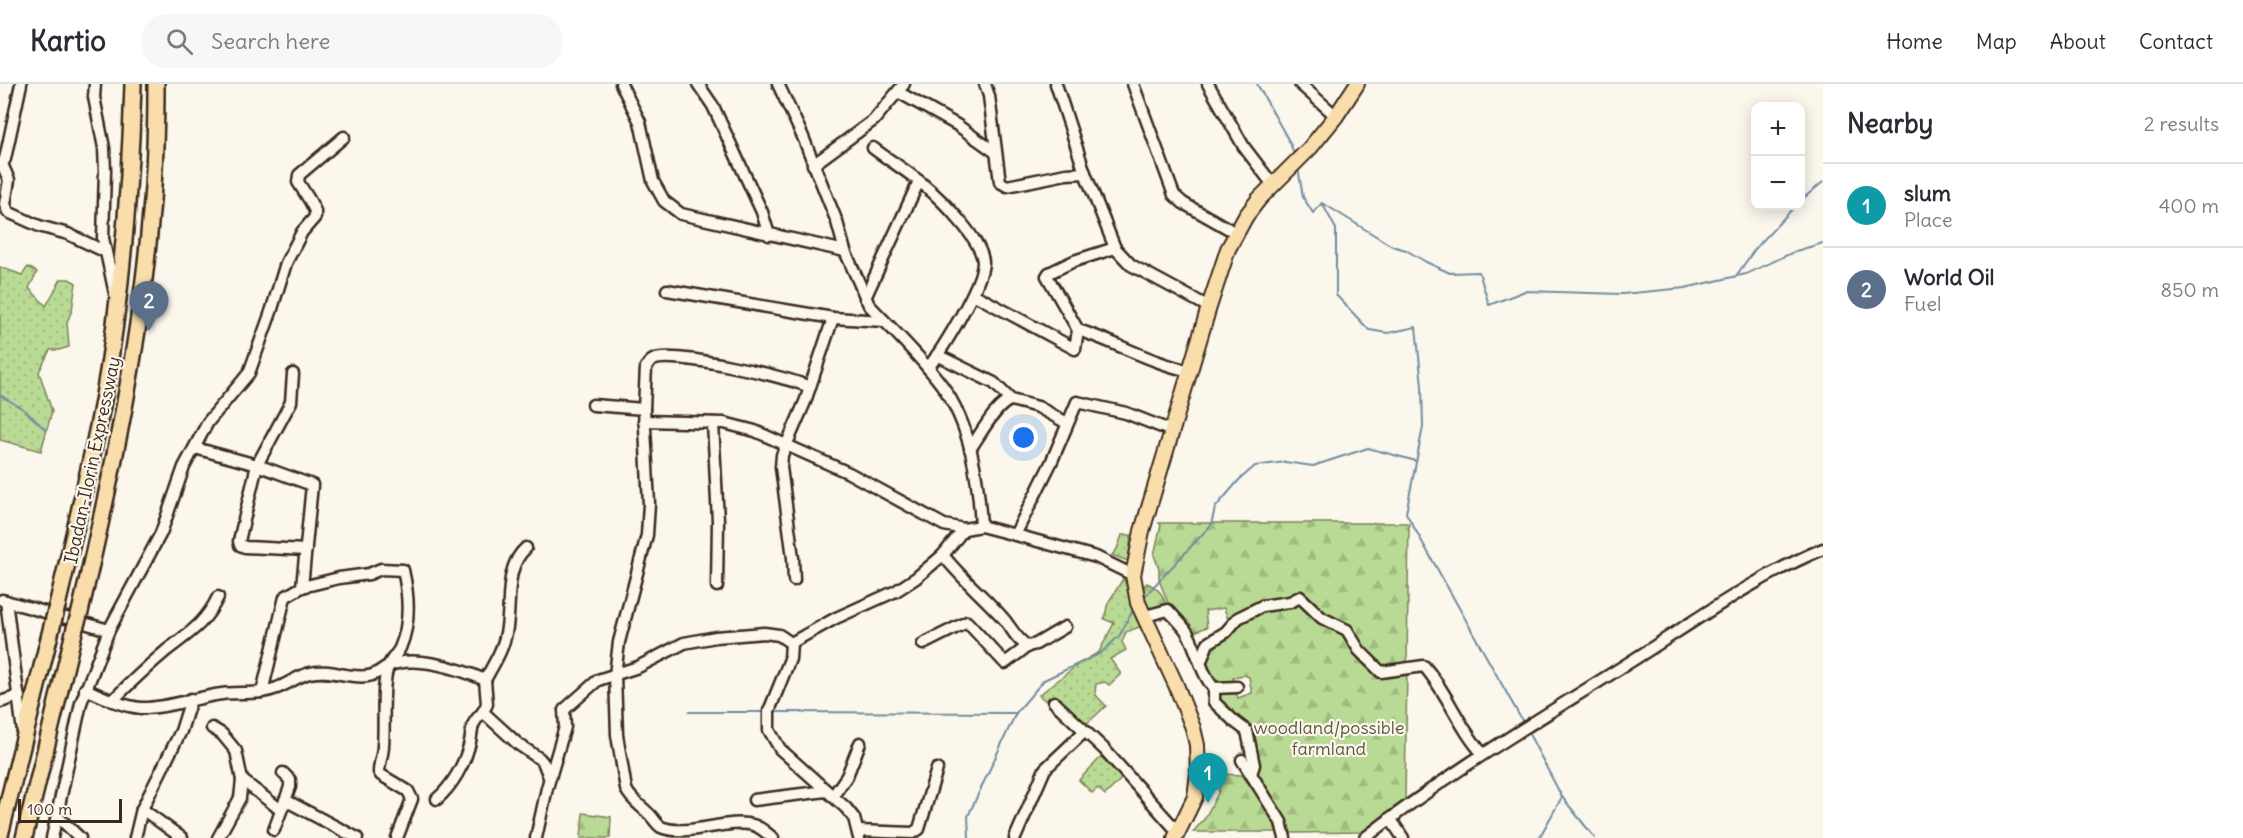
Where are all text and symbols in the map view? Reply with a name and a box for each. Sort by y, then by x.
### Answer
search box [142,14,562,68]
text: Kartio [30,23,106,59]
icon: search [163,25,196,58]
text: Search here [211,27,330,55]
text: Home [1886,28,1943,55]
text: Map [1976,28,2017,55]
text: About [2050,28,2106,55]
text: Contact [2139,28,2213,55]
map controls [1751,102,1805,210]
button: + [1751,102,1805,156]
text: Nearby [1847,107,1933,140]
text: 2 results [2144,111,2219,136]
button: − [1751,156,1805,210]
text: slum [1904,179,1951,207]
text: 1 [1863,193,1870,218]
text: 400 m [2159,193,2219,218]
text: Place [1904,207,1952,232]
text: World Oil [1904,263,1995,291]
text: 2 [1861,277,1872,302]
text: 850 m [2161,277,2219,302]
pin: 2 [130,282,168,331]
text: Fuel [1904,291,1941,316]
street label: Ibadan-Ilorin Expressway [59,354,125,566]
your location [1009,423,1038,452]
park label: woodland/possible farmland [1253,716,1405,760]
pin: 1 [1188,754,1228,803]
scale bar [18,796,122,824]
text: 100 m [27,799,72,819]

